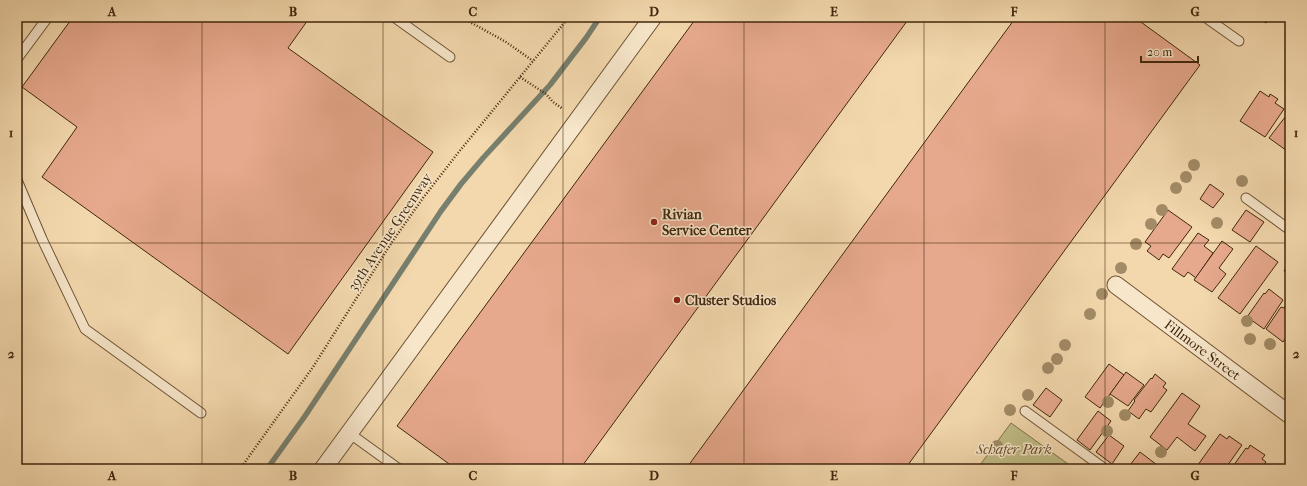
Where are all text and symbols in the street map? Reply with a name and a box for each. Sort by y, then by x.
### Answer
text: A [107,4,117,19]
text: B [289,4,298,19]
text: C [469,4,478,19]
text: D [649,4,659,19]
text: E [830,4,838,19]
text: F [1010,4,1018,19]
text: G [1190,4,1200,19]
scale bar [1141,38,1198,64]
text: 20 m [1147,45,1172,59]
text: 1 [9,125,14,140]
text: 1 [1294,125,1299,140]
street label: 39th Avenue Greenway [344,169,436,294]
place label: Rivian Service Center [662,206,753,239]
marker: Rivian Service Center [649,217,659,227]
place label: Cluster Studios [685,292,777,309]
marker: Cluster Studios [672,295,682,305]
street label: Fillmore Street [1161,316,1244,384]
text: 2 [8,346,15,361]
text: 2 [1293,346,1300,361]
park label: Schafer Park [975,441,1052,458]
text: A [107,468,117,483]
text: B [289,468,298,483]
text: C [469,468,478,483]
text: D [649,468,659,483]
text: E [830,468,838,483]
text: F [1010,468,1018,483]
text: G [1190,468,1200,483]

